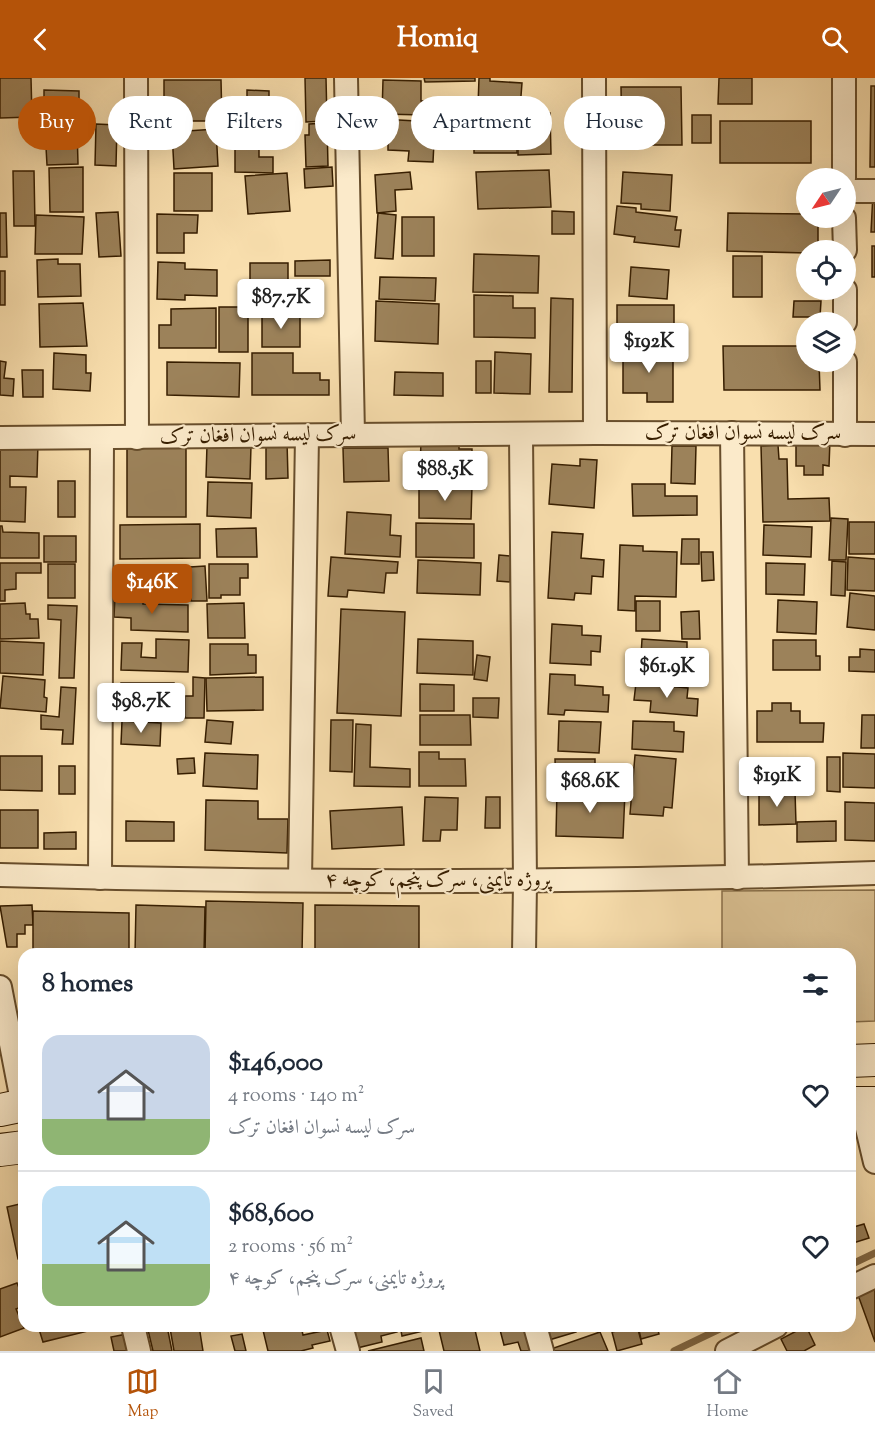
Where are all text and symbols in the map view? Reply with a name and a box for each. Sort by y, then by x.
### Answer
text: Homiq [397,20,478,59]
icon: back [24,23,57,56]
icon: search [818,23,851,56]
chip: Buy [18,96,96,150]
chip: Rent [108,96,193,150]
chip: Filters [205,96,303,150]
chip: New [315,96,399,150]
chip: Apartment [411,96,552,150]
chip: House [564,96,665,150]
north arrow [796,168,856,228]
map controls [796,168,856,372]
button: locate [796,240,856,300]
pin: $87.7K [232,279,330,330]
text: $87.7K [251,284,311,313]
button: layers [796,312,856,372]
pin: $192K [607,323,691,374]
text: $192K [624,328,674,357]
street label: سرک لیسه نسوان افغان‌ ترک [159,419,357,453]
street label: سرک لیسه نسوان افغان‌ ترک [645,419,841,449]
pin: $88.5K [396,451,494,502]
text: $88.5K [417,456,473,485]
pin: $146K [110,564,194,615]
text: $146K [126,569,178,598]
pin: $61.9K [618,648,716,699]
text: $61.9K [639,653,695,682]
pin: $98.7K [92,683,190,734]
text: $98.7K [111,688,171,717]
pin: $191K [735,757,819,808]
text: $191K [753,762,801,791]
pin: $68.6K [541,763,639,814]
text: $68.6K [560,768,620,797]
street label: پروژه تایمنی، سرک پنجم، کوچه ۴ [325,866,553,899]
text: 8 homes [42,966,133,1003]
icon: filters [799,968,832,1001]
text: $146,000 [228,1045,323,1082]
icon: home [90,1059,162,1131]
icon: heart [799,1079,832,1112]
text: 4 rooms · 140 m² [228,1082,365,1111]
text: سرک لیسه نسوان افغان‌ ترک [228,1114,415,1143]
text: $68,600 [228,1196,314,1233]
icon: home [90,1210,162,1282]
icon: heart [799,1230,832,1263]
text: 2 rooms · 56 m² [228,1233,353,1262]
text: پروژه تایمنی، سرک پنجم، کوچه ۴ [228,1265,443,1294]
tab: Map [126,1365,159,1424]
tab: Saved [412,1365,454,1424]
tab: Home [707,1365,748,1424]

